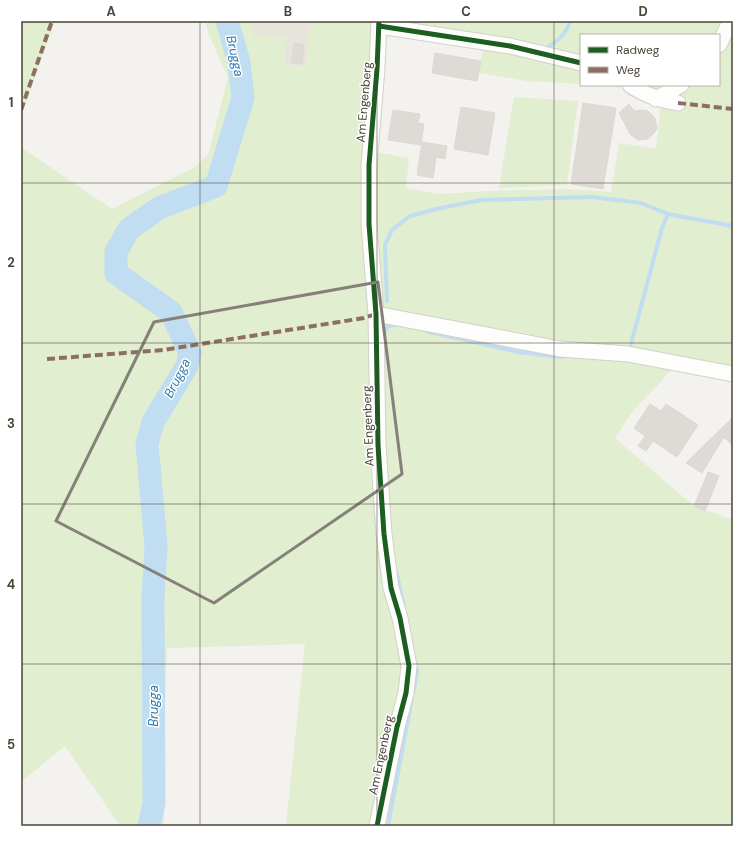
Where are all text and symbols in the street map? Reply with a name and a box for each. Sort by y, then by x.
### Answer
text: A [106,3,116,20]
text: B [284,3,292,20]
text: C [461,3,471,20]
text: D [638,3,648,20]
water label: Brugga [222,34,248,78]
legend [580,34,720,86]
text: Radweg [616,42,660,58]
street label: Am Engenberg [352,61,376,143]
text: Weg [616,62,641,78]
text: 1 [9,94,13,111]
text: 2 [7,254,15,271]
water label: Brugga [160,356,194,400]
street label: Am Engenberg [359,385,377,467]
text: 3 [7,415,15,432]
text: 4 [7,576,15,593]
water label: Brugga [145,685,162,727]
street label: Am Engenberg [365,713,397,796]
text: 5 [7,736,15,753]

